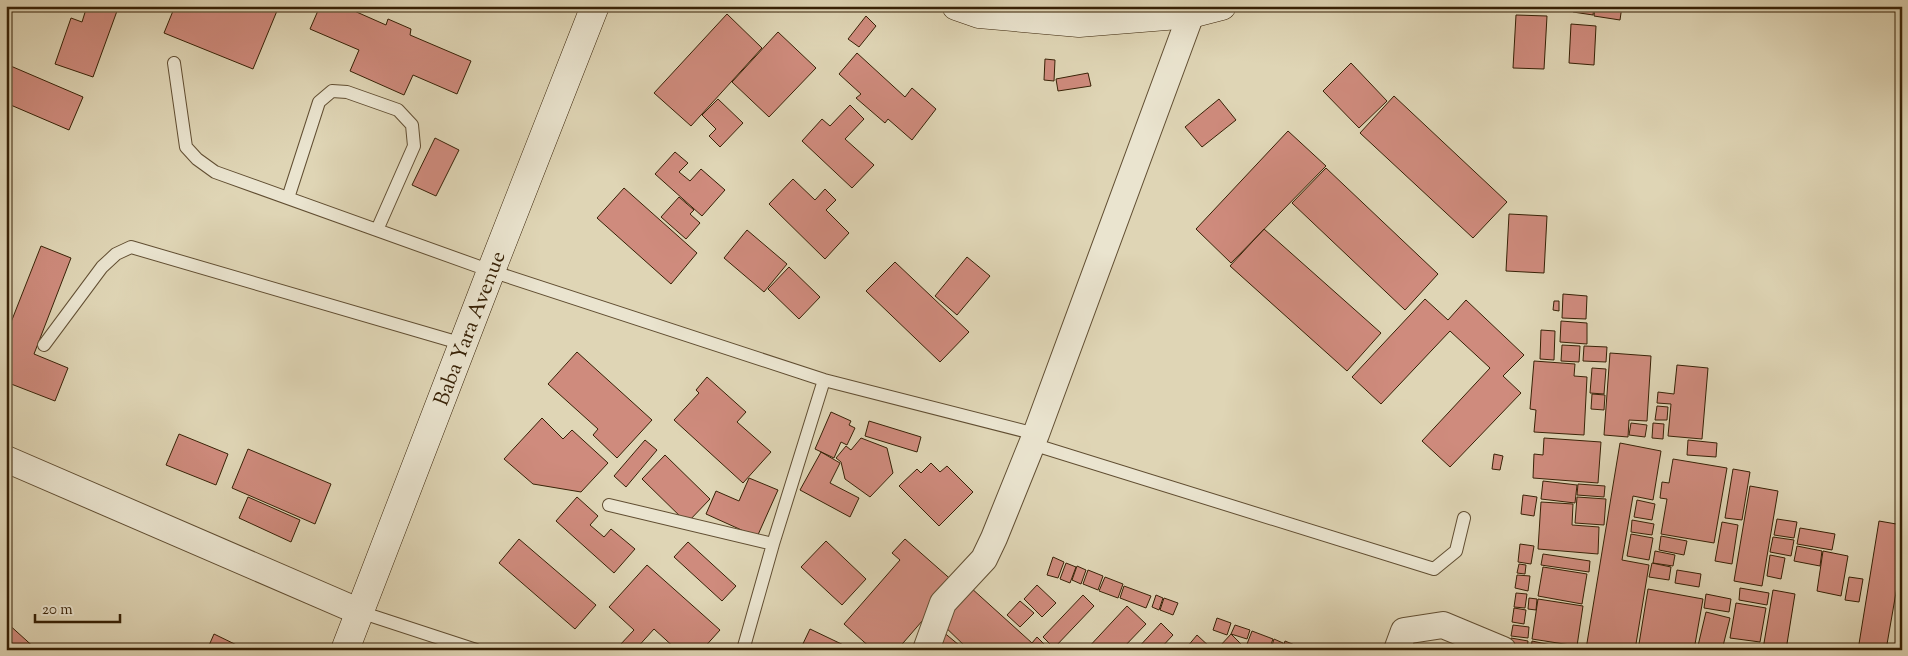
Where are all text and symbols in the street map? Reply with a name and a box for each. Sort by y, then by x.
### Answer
street label: Baba Yara Avenue [427,247,514,410]
scale bar [35,591,120,623]
text: 20 m [42,600,73,621]

